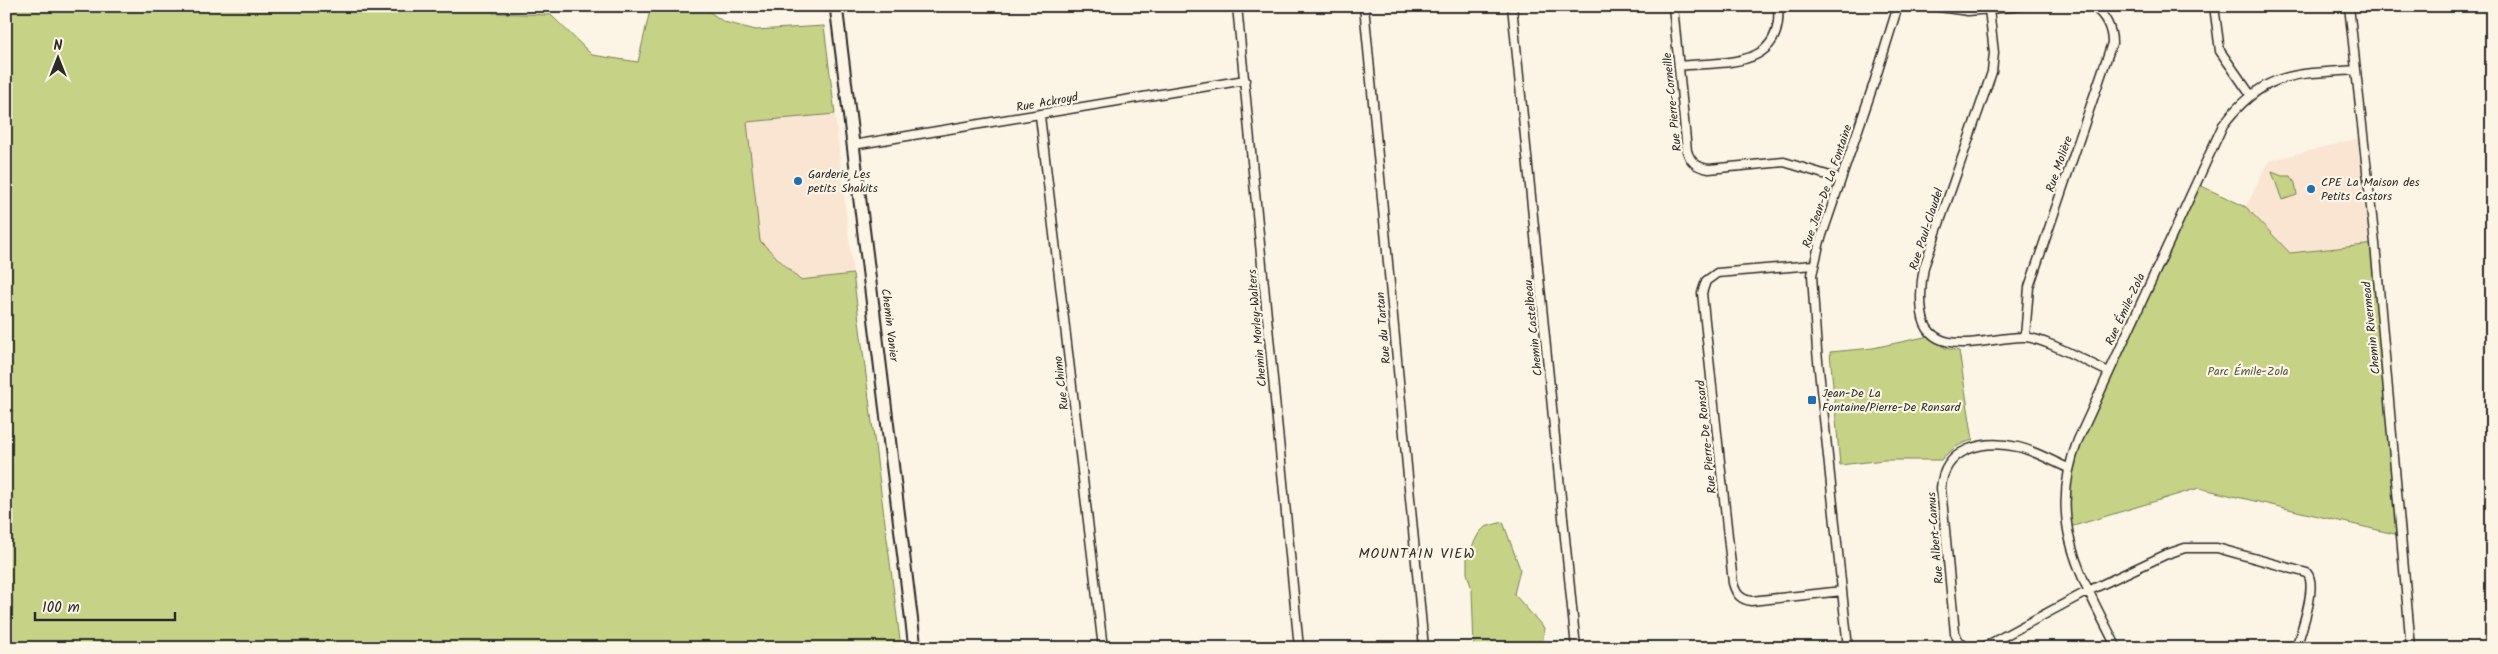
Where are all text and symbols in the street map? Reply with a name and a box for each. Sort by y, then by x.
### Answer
north arrow [32,32,82,82]
text: N [54,35,63,57]
street label: Rue Pierre-Corneille [1658,51,1687,152]
street label: Rue Ackroyd [1015,88,1080,117]
street label: Rue Jean-De La Fontaine [1797,121,1858,250]
street label: Rue Molière [2041,133,2078,195]
place label: Garderie Les petits Shakits [807,165,878,198]
place label: CPE La Maison des Petits Castors [2321,173,2420,206]
marker: Garderie Les petits Shakits [792,175,804,187]
marker: CPE La Maison des Petits Castors [2305,183,2317,195]
street label: Rue Paul-Claudel [1904,186,1949,273]
street label: Chemin Morley-Walters [1243,268,1272,388]
street label: Rue Émile-Zola [2100,270,2151,348]
street label: Chemin Castelbeau [1519,279,1548,377]
street label: Chemin Rivermead [2357,279,2386,375]
street label: Chemin Vanier [876,288,904,364]
street label: Rue du Tartan [1371,291,1396,365]
street label: Rue Chimo [1049,355,1074,411]
park label: Parc Émile-Zola [2208,362,2289,381]
street label: Rue Pierre-De Ronsard [1691,378,1722,495]
place label: Jean-De La Fontaine/Pierre-De Ronsard [1822,384,1961,417]
marker: Jean-De La Fontaine/Pierre-De Ronsard [1806,394,1818,406]
street label: Rue Albert-Camus [1922,491,1949,585]
district label: MOUNTAIN VIEW [1359,543,1475,565]
scale bar [35,589,175,621]
text: 100 m [42,596,80,620]

